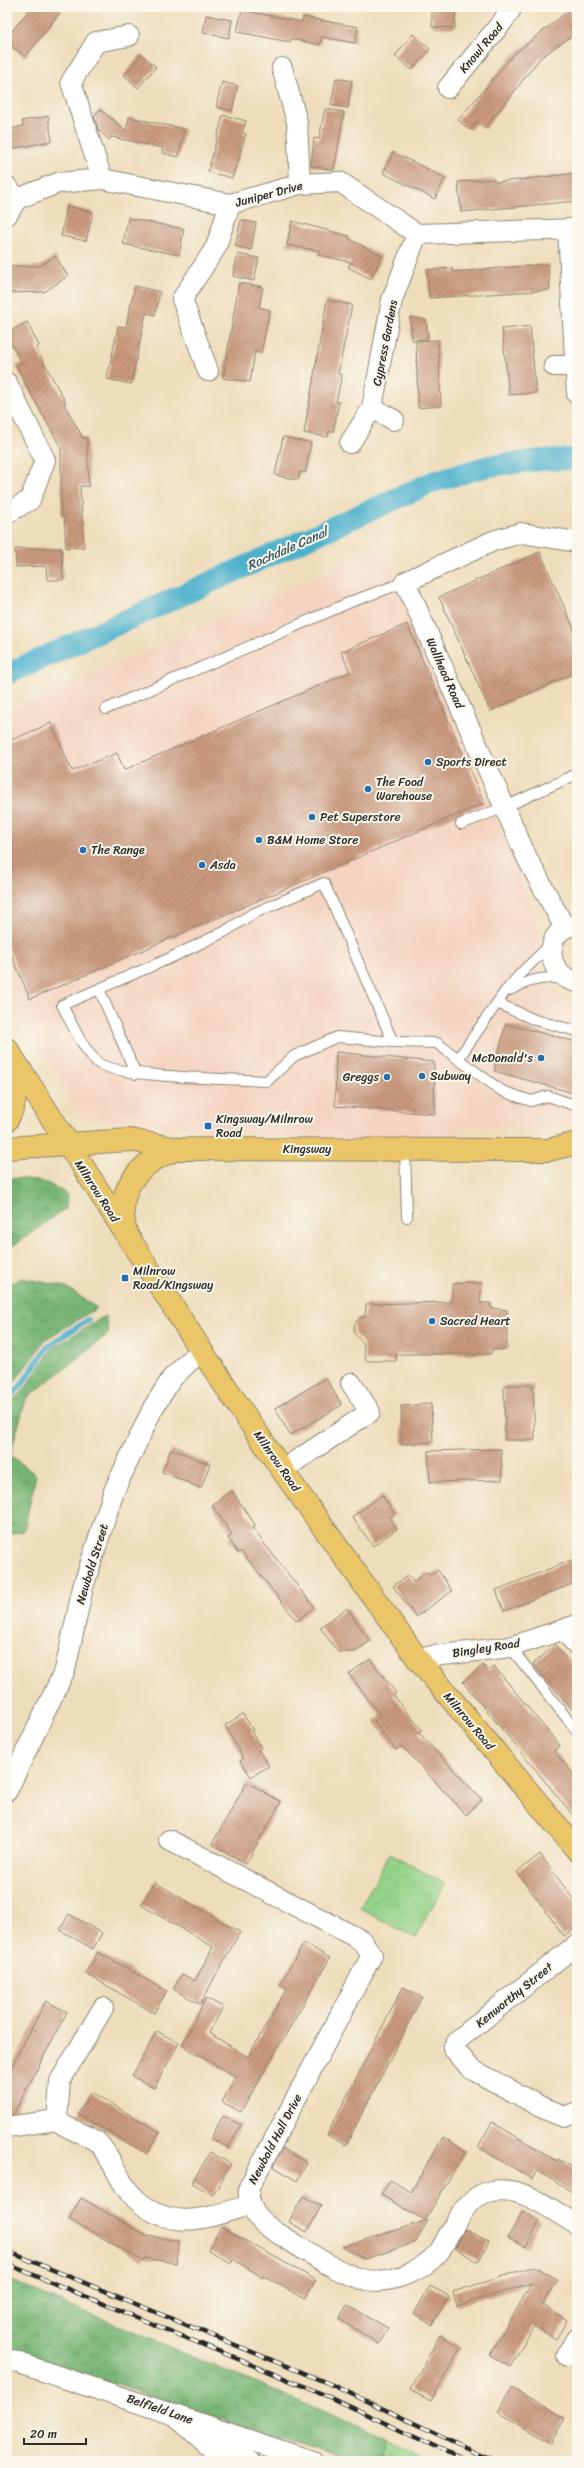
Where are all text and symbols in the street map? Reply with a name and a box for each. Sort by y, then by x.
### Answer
street label: Knowl Road [453,17,510,78]
street label: Juniper Drive [232,174,305,214]
street label: Cypress Gardens [366,298,404,388]
water label: Rochdale Canal [243,519,334,577]
street label: Wallhead Road [420,634,471,713]
place label: Sports Direct [436,751,507,773]
marker: Sports Direct [423,757,433,767]
place label: The Food Warehouse [376,771,432,807]
marker: The Food Warehouse [363,784,373,794]
place label: Pet Superstore [320,806,401,828]
marker: Pet Superstore [307,812,317,822]
place label: B&M Home Store [267,829,358,851]
marker: B&M Home Store [254,835,264,845]
place label: The Range [91,839,145,861]
marker: The Range [78,845,88,855]
place label: Asda [209,854,236,876]
marker: Asda [197,860,207,870]
place label: McDonald's [472,1047,533,1069]
marker: McDonald's [536,1053,546,1063]
place label: Subway [430,1065,472,1087]
place label: Greggs [343,1066,379,1088]
marker: Subway [417,1071,427,1081]
marker: Greggs [382,1072,392,1082]
place label: Kingsway/Milnrow Road [216,1108,314,1144]
marker: Kingsway/Milnrow Road [203,1121,213,1131]
street label: Kingsway [283,1138,332,1160]
street label: Milnrow Road [68,1155,126,1227]
place label: Milnrow Road/Kingsway [133,1260,214,1296]
marker: Milnrow Road/Kingsway [120,1273,130,1283]
place label: Sacred Heart [440,1310,511,1332]
marker: Sacred Heart [427,1316,437,1326]
street label: Milnrow Road [248,1426,307,1497]
street label: Newbold Street [69,1521,115,1607]
street label: Bingley Road [451,1632,522,1664]
street label: Milnrow Road [438,1687,501,1756]
street label: Kenworthy Street [470,1956,559,2033]
street label: Newbold Hall Drive [242,2090,308,2188]
street label: Belfield Lane [124,2387,196,2431]
scale bar [24,2420,86,2446]
text: 20 m [30,2423,57,2445]

